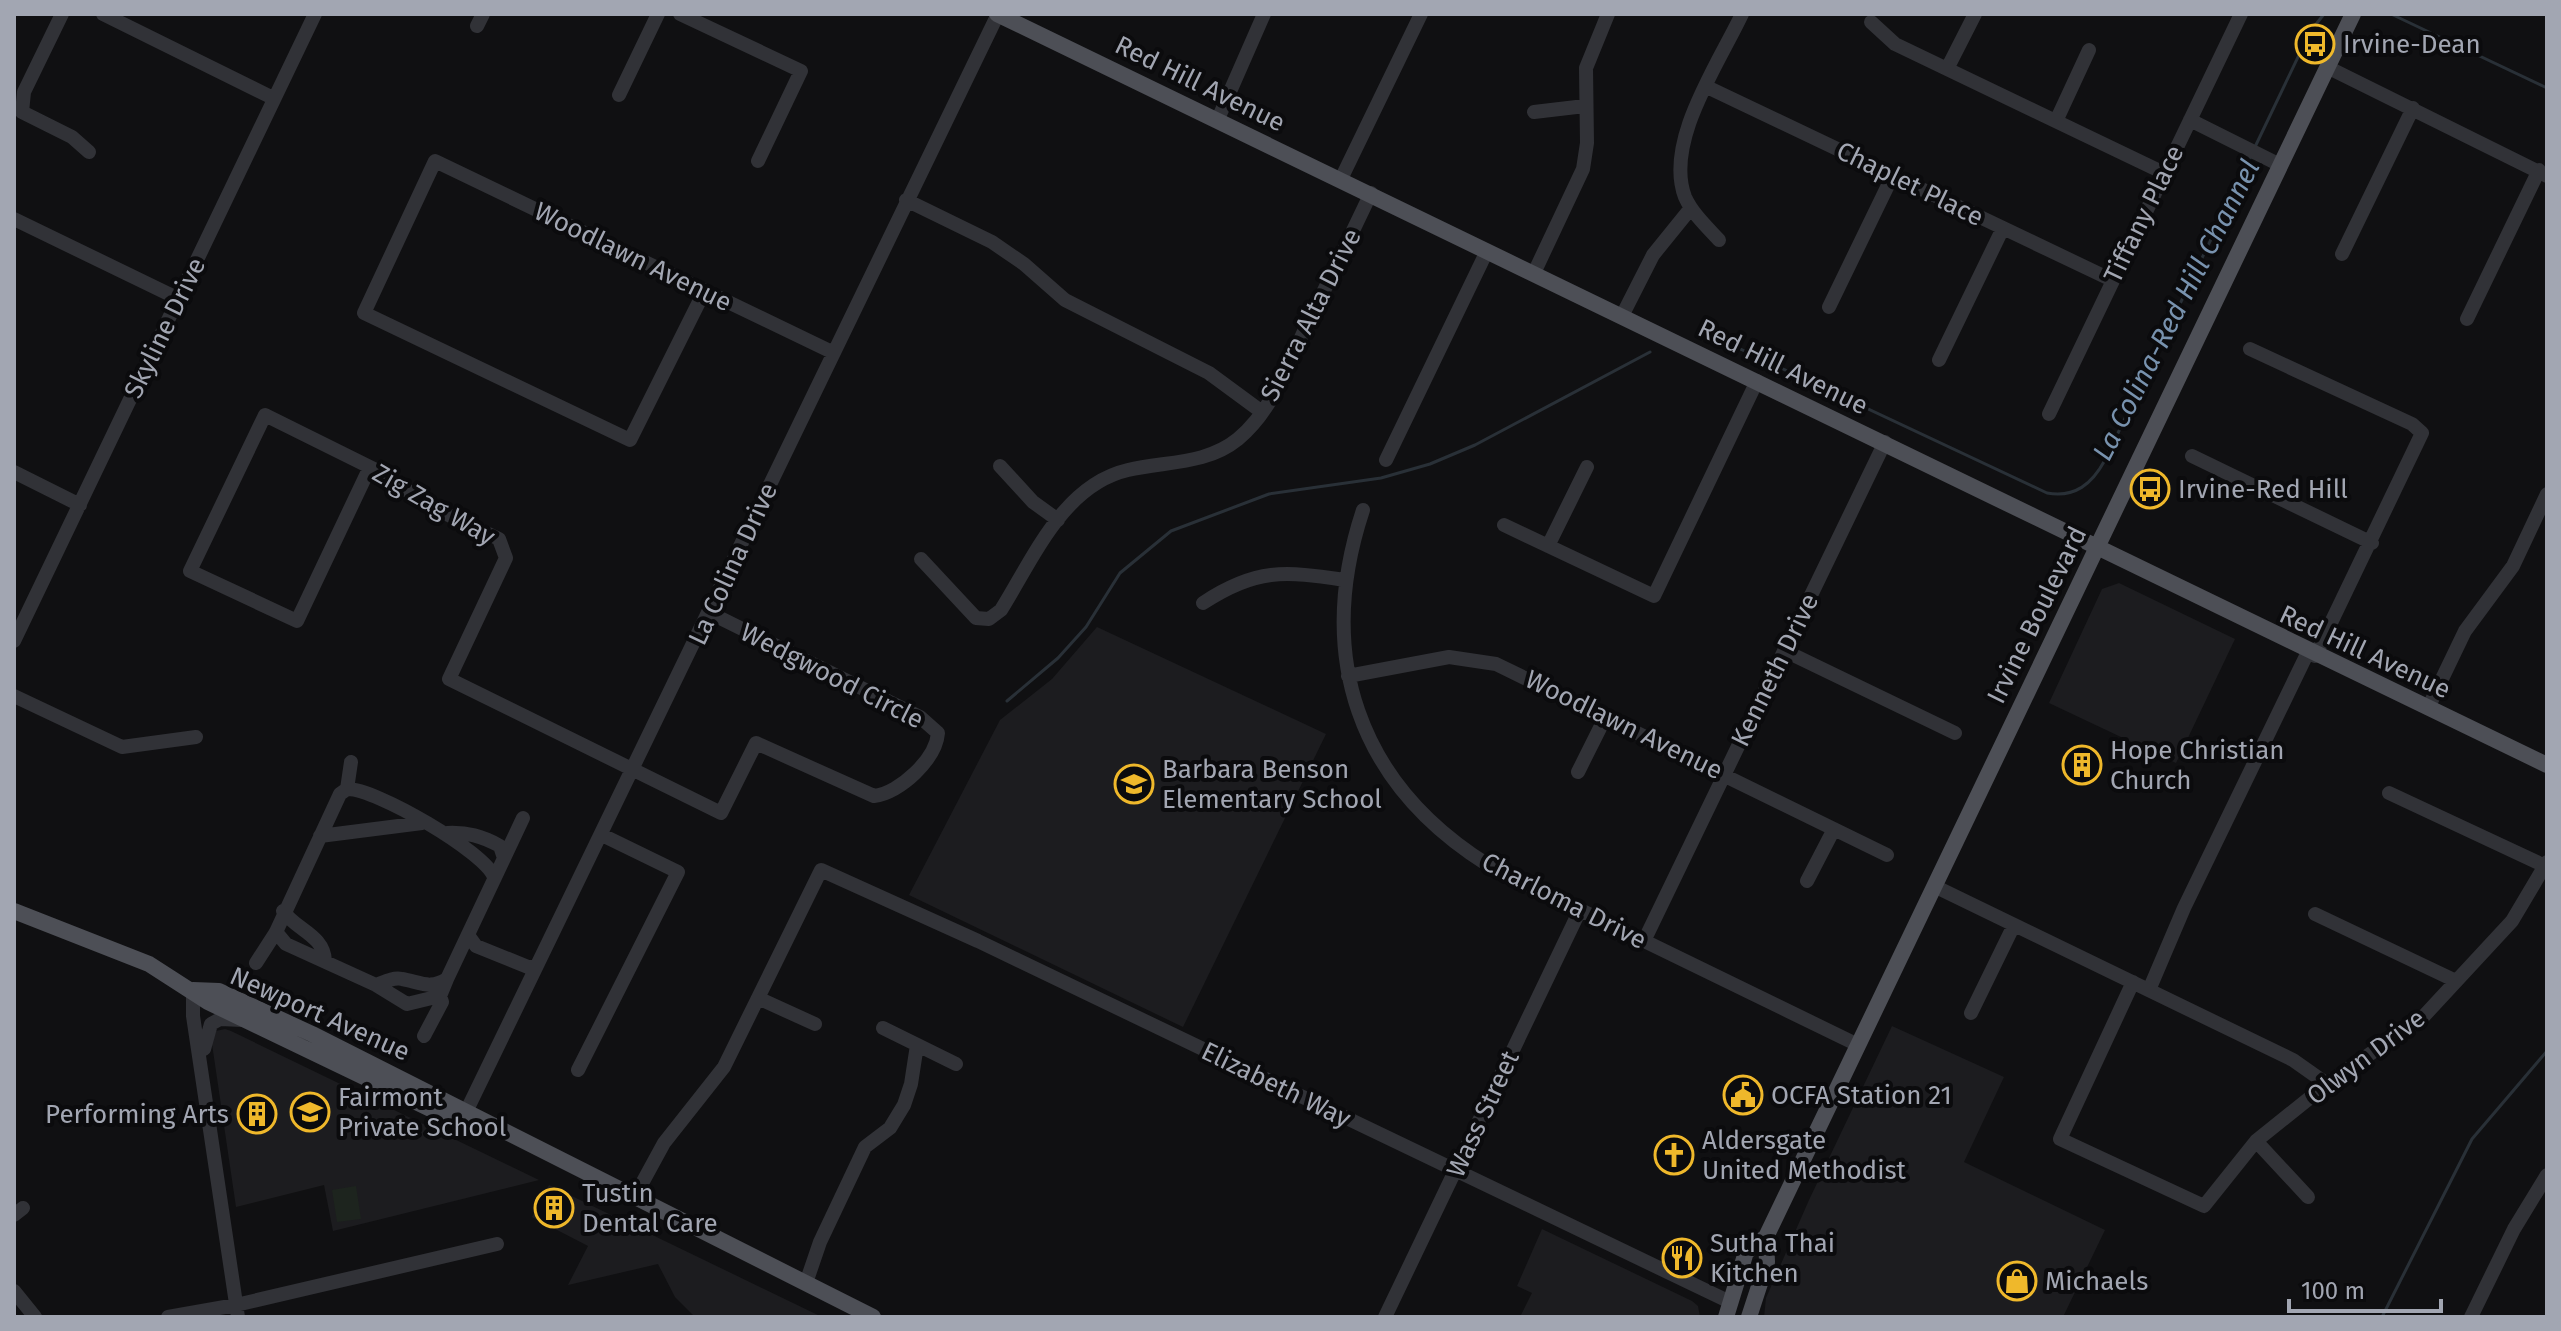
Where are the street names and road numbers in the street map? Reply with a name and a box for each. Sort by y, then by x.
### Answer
street label: Red Hill Avenue [1110,29,1290,139]
street label: Chaplet Place [1831,135,1989,233]
street label: Tiffany Place [2097,140,2191,288]
street label: Woodlawn Avenue [529,196,737,318]
street label: Sierra Alta Drive [1254,223,1368,407]
street label: Skyline Drive [118,253,212,403]
street label: Red Hill Avenue [1693,312,1873,422]
street label: Zig Zag Way [367,458,501,553]
street label: La Colina Drive [682,478,784,650]
street label: Irvine Boulevard [1981,521,2093,709]
street label: Kenneth Drive [1725,588,1825,752]
street label: Red Hill Avenue [2274,599,2456,705]
street label: Wedgwood Circle [735,617,929,735]
street label: Woodlawn Avenue [1520,664,1728,786]
street label: Charloma Drive [1476,846,1652,956]
street label: Newport Avenue [225,960,415,1068]
street label: Olwyn Drive [2301,1002,2431,1112]
street label: Elizabeth Way [1196,1036,1356,1135]
street label: Wass Street [1440,1045,1526,1182]

